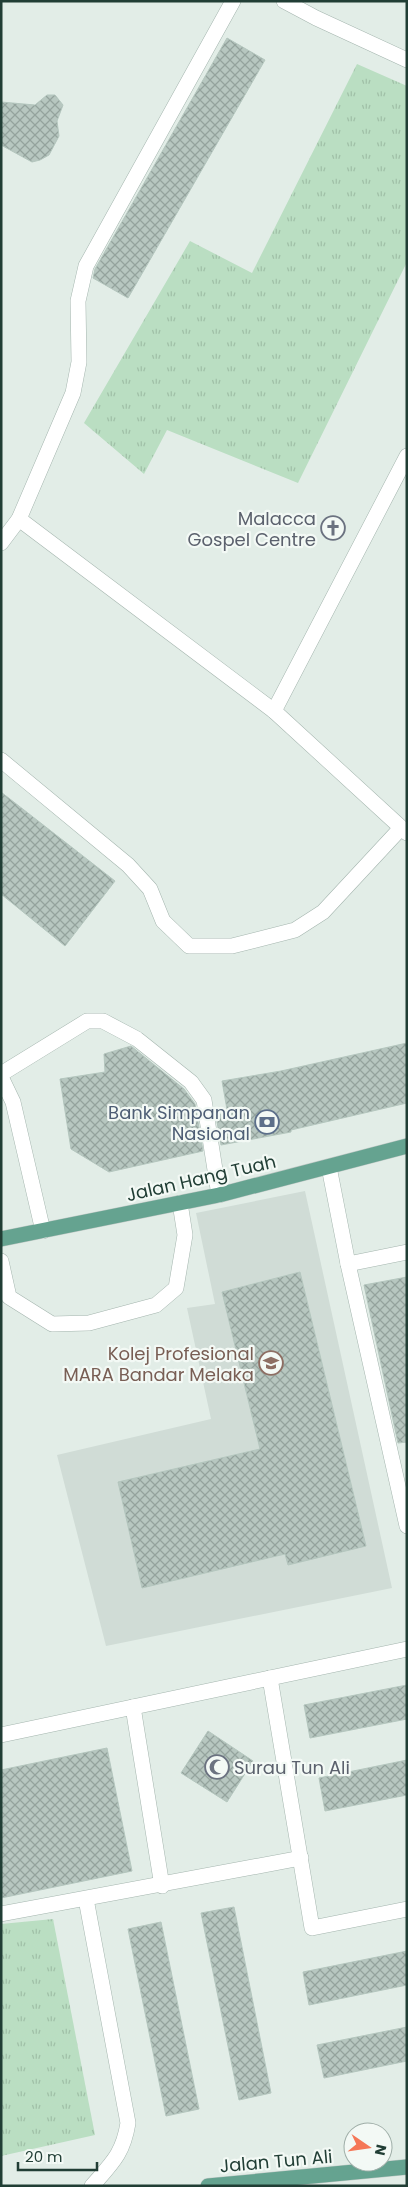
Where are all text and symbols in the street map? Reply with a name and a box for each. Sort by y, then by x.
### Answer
place label: Malacca Gospel Centre [188,506,316,552]
church icon: Malacca Gospel Centre [320,515,346,541]
place label: Bank Simpanan Nasional [108,1100,250,1146]
bank icon: Bank Simpanan Nasional [254,1109,280,1135]
street label: Jalan Hang Tuah [124,1149,278,1207]
place label: Kolej Profesional MARA Bandar Melaka [63,1341,254,1387]
school or university icon: Kolej Profesional MARA Bandar Melaka [258,1350,284,1376]
mosque icon: Surau Tun Ali [204,1754,230,1780]
place label: Surau Tun Ali [234,1755,350,1780]
north arrow [343,2122,393,2172]
scale bar [18,2140,96,2172]
text: N [370,2143,392,2157]
street label: Jalan Tun Ali [219,2144,333,2178]
text: 20 m [25,2146,63,2167]

